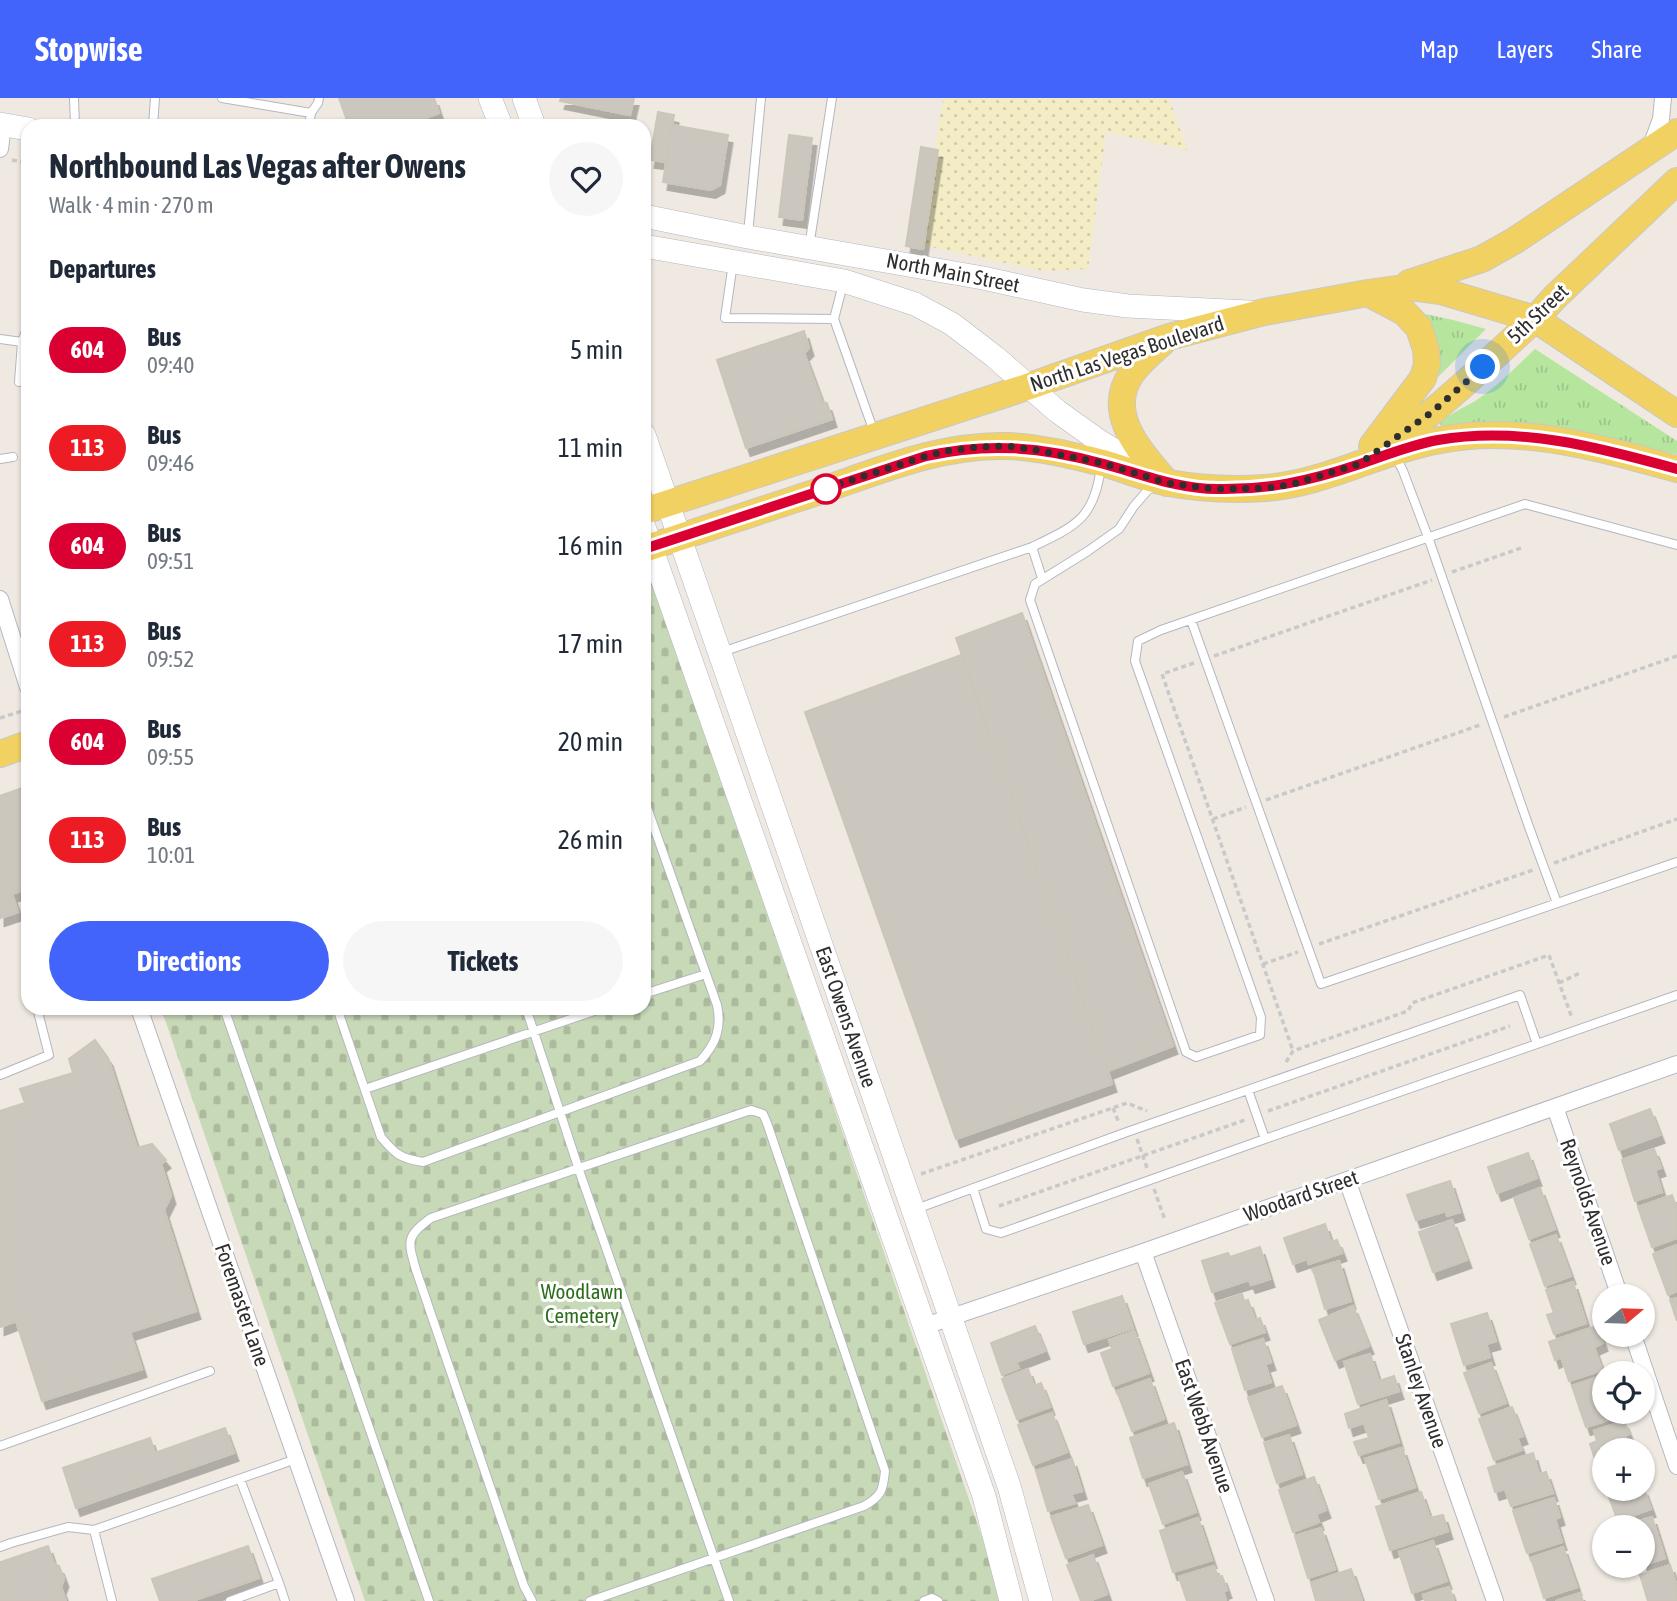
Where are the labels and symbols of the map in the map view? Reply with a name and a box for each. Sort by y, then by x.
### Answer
street label: North Main Street [885,247,1022,297]
street label: 5th Street [1502,279,1573,348]
street label: North Las Vegas Boulevard [1027,310,1227,396]
your location [1465,349,1500,384]
unlabelled marker [811,474,841,504]
street label: East Owens Avenue [812,943,882,1090]
street label: Reynolds Avenue [1556,1135,1622,1268]
street label: Woodard Street [1240,1164,1361,1226]
street label: Foremaster Lane [211,1240,275,1369]
park label: Woodlawn Cemetery [541,1279,623,1327]
north arrow [1592,1284,1656,1348]
street label: Stanley Avenue [1391,1330,1453,1451]
street label: East Webb Avenue [1171,1356,1239,1496]

